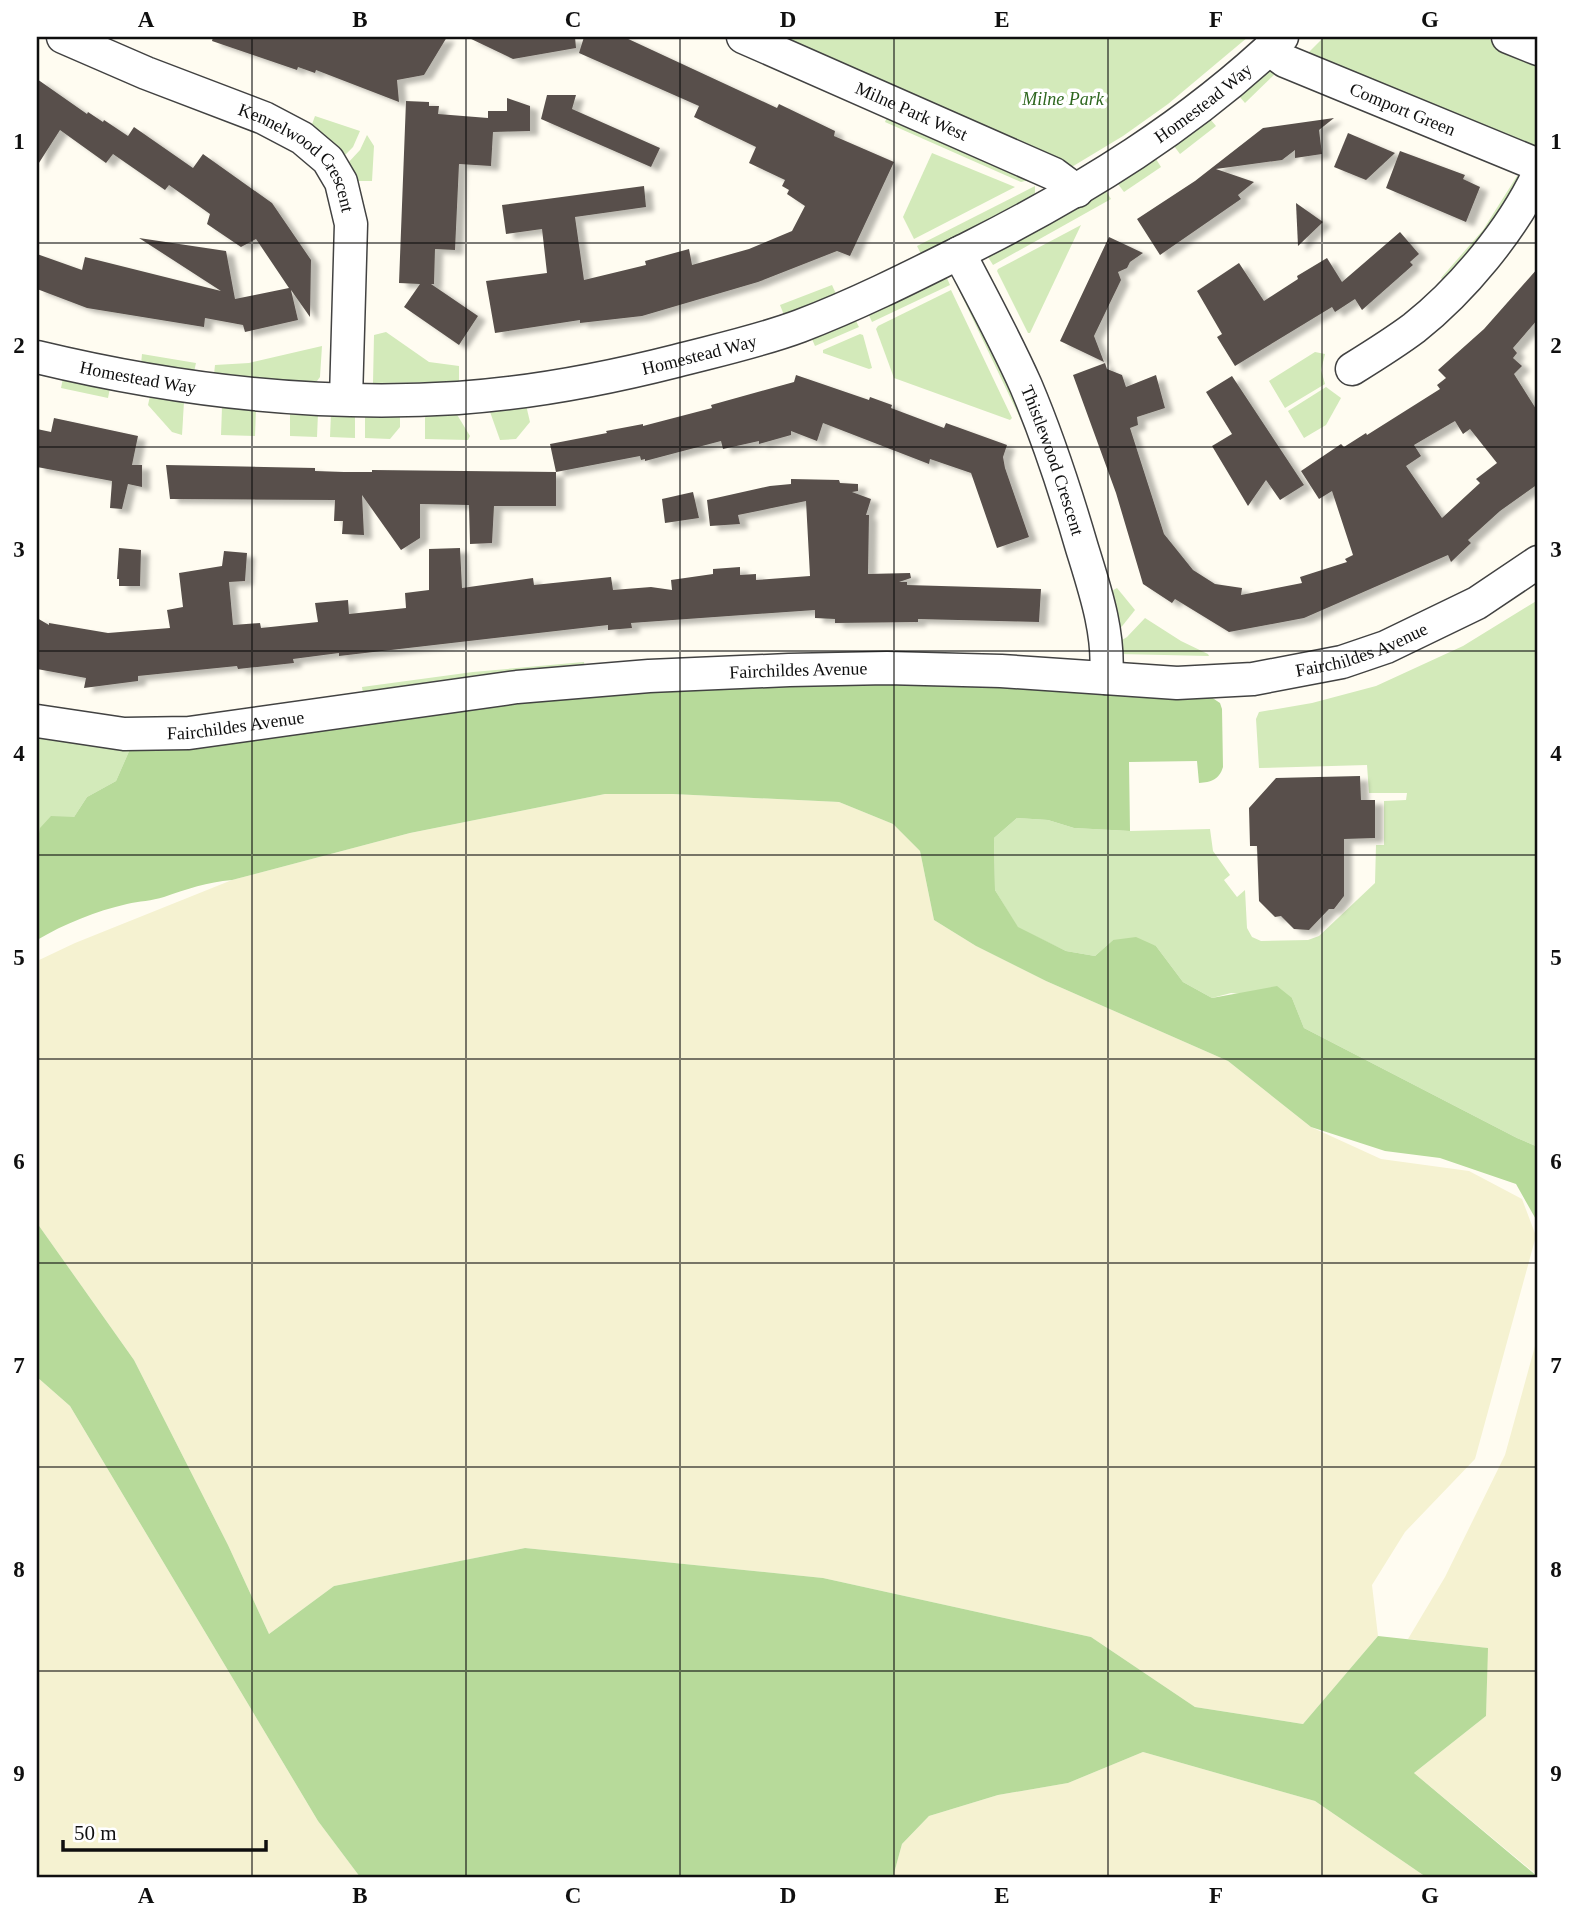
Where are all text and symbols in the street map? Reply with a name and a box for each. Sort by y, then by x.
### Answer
text: A [138,7,155,32]
text: B [352,7,368,32]
text: C [565,7,581,32]
text: D [780,7,796,32]
text: E [994,7,1010,32]
text: F [1209,7,1223,32]
text: G [1421,7,1439,32]
street label: Homestead Way [1151,59,1256,147]
street label: Milne Park West [852,78,970,145]
street label: Comport Green [1347,79,1458,140]
park label: Milne Park [1021,89,1105,109]
street label: Kennelwood Crescent [236,99,358,214]
text: 1 [13,129,25,154]
text: 1 [1550,129,1562,154]
street label: Homestead Way [640,331,759,379]
text: 2 [13,333,25,358]
text: 2 [1550,333,1562,358]
street label: Homestead Way [78,357,197,397]
street label: Thistlewood Crescent [1017,382,1088,538]
text: 3 [13,537,25,562]
text: 3 [1550,537,1562,562]
street label: Fairchildes Avenue [1294,619,1431,681]
street label: Fairchildes Avenue [729,658,868,683]
street label: Fairchildes Avenue [167,707,305,743]
text: 4 [13,741,25,766]
text: 4 [1550,741,1562,766]
text: 5 [13,945,25,970]
text: 5 [1550,945,1562,970]
text: 6 [13,1149,25,1174]
text: 6 [1550,1149,1562,1174]
text: 7 [13,1353,25,1378]
text: 7 [1550,1353,1562,1378]
text: 8 [13,1557,25,1582]
text: 8 [1550,1557,1562,1582]
text: 9 [13,1761,25,1786]
text: 9 [1550,1761,1562,1786]
scale bar [63,1809,266,1853]
text: 50 m [74,1821,117,1845]
text: A [138,1883,155,1908]
text: B [352,1883,368,1908]
text: C [565,1883,581,1908]
text: D [780,1883,796,1908]
text: E [994,1883,1010,1908]
text: F [1209,1883,1223,1908]
text: G [1421,1883,1439,1908]

